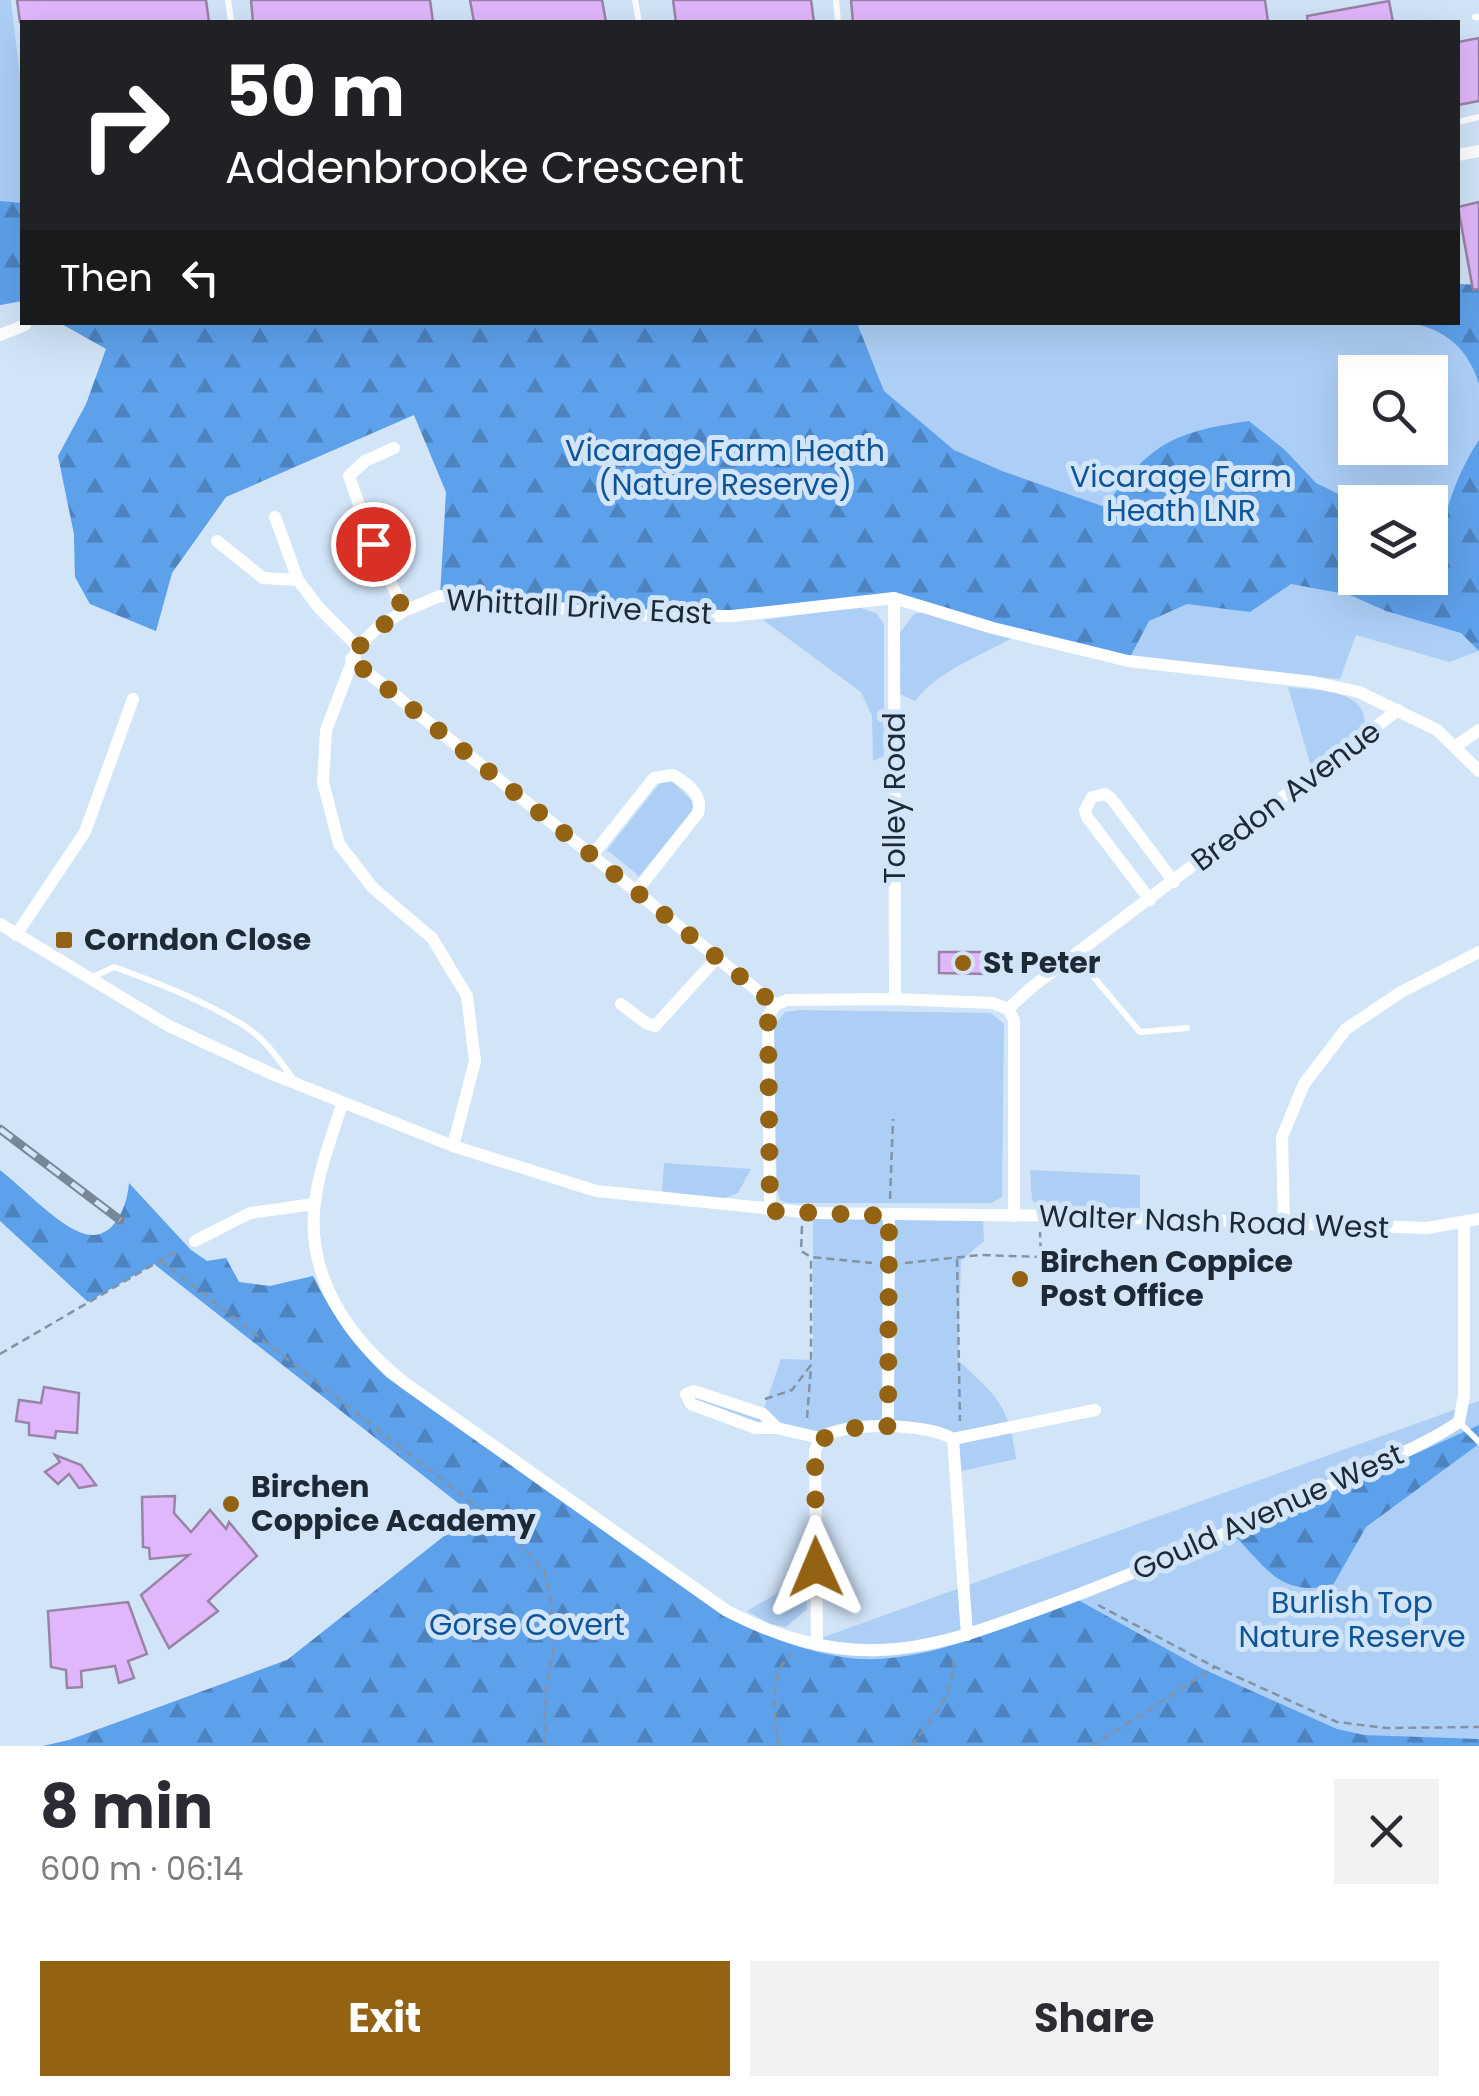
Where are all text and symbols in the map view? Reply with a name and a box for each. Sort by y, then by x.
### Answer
text: 50 m [225,42,405,141]
icon: right [60,60,190,190]
text: Addenbrooke Crescent [225,136,744,199]
icon: left [173,250,228,305]
text: Then [60,251,153,304]
map controls [1338,355,1448,595]
button: search [1338,355,1448,465]
park label: Vicarage Farm Heath (Nature Reserve) [565,429,885,506]
park label: Vicarage Farm Heath LNR [1070,455,1292,532]
button: layers [1338,485,1448,595]
pin [331,502,416,587]
icon: arrive [346,517,401,572]
street label: Whittall Drive East [445,578,713,635]
street label: Bredon Avenue [1182,710,1389,881]
street label: Tolley Road [873,712,916,884]
place label: Corndon Close [84,918,311,961]
marker: Corndon Close [53,929,75,951]
place label: St Peter [983,941,1101,984]
marker: St Peter [952,952,974,974]
street label: Walter Nash Road West [1038,1194,1390,1249]
place label: Birchen Coppice Post Office [1040,1240,1293,1317]
marker: Birchen Coppice Post Office [1009,1268,1031,1290]
street label: Gould Avenue West [1125,1432,1410,1591]
place label: Birchen Coppice Academy [251,1465,536,1542]
marker: Birchen Coppice Academy [220,1493,242,1515]
position arrow [764,1515,868,1619]
park label: Burlish Top Nature Reserve [1238,1581,1466,1658]
park label: Gorse Covert [429,1603,625,1646]
text: 8 min [40,1765,213,1849]
button: close [1334,1779,1439,1884]
text: 600 m · 06:14 [40,1846,244,1891]
button: Exit [40,1961,730,2076]
button: Share [750,1961,1439,2076]

